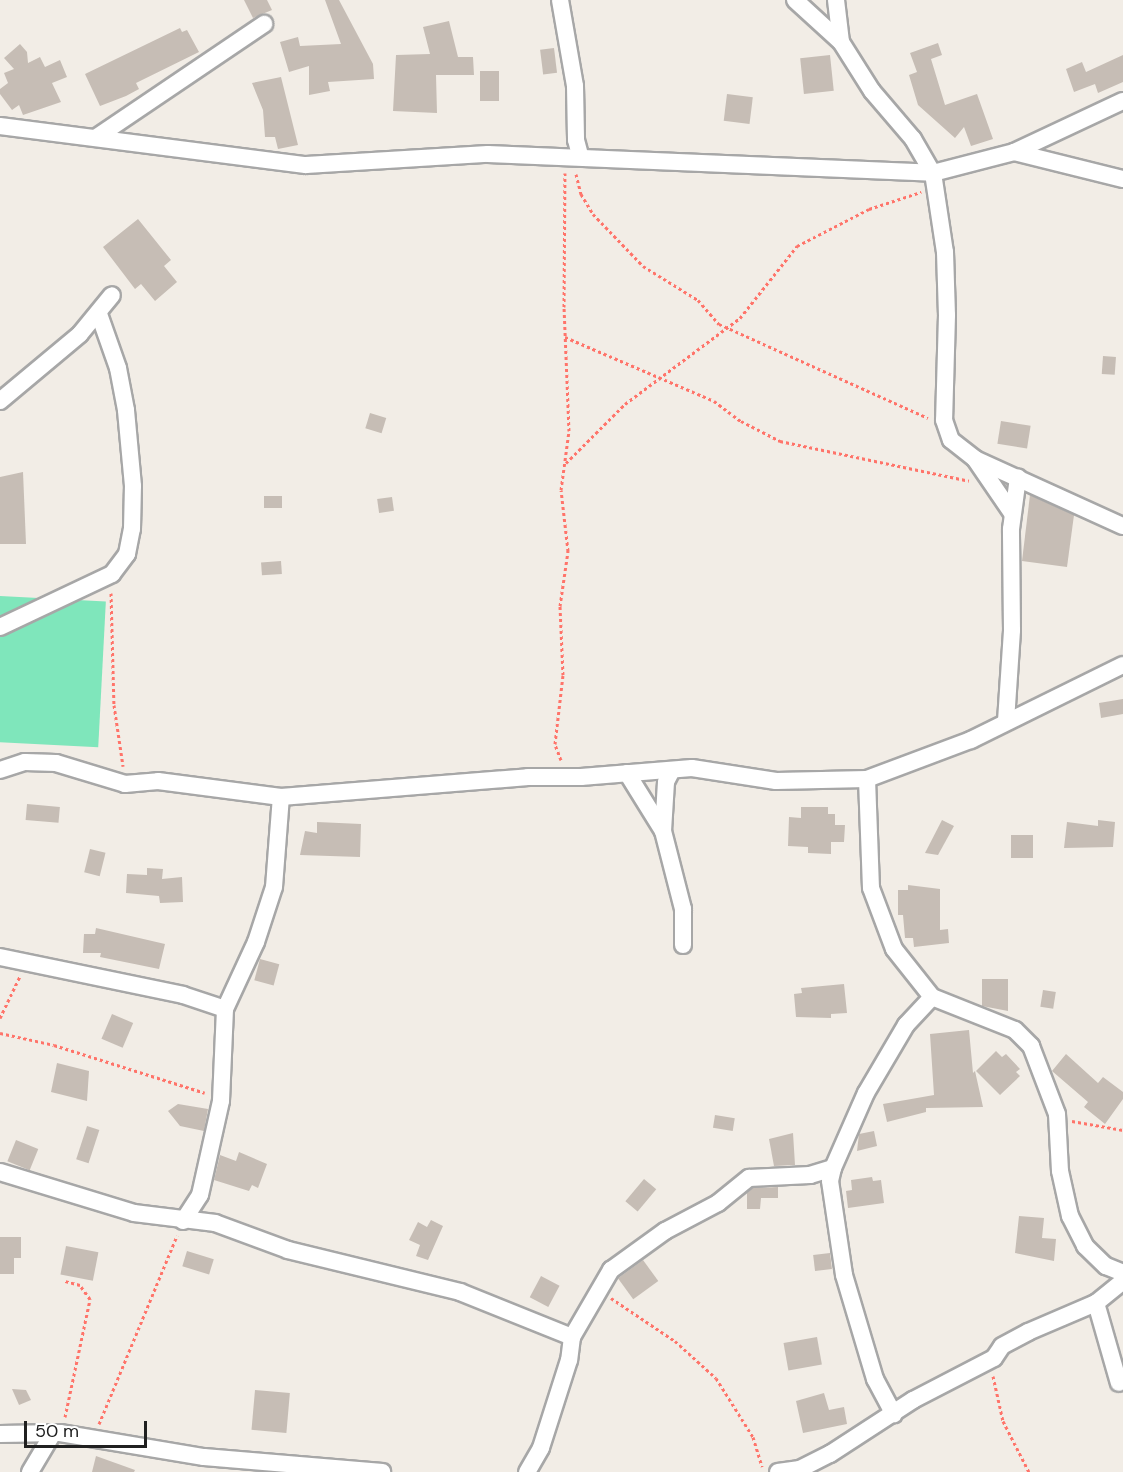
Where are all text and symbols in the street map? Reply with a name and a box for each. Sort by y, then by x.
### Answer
scale bar [27,1409,150,1447]
text: 50 m [35,1419,79,1443]

